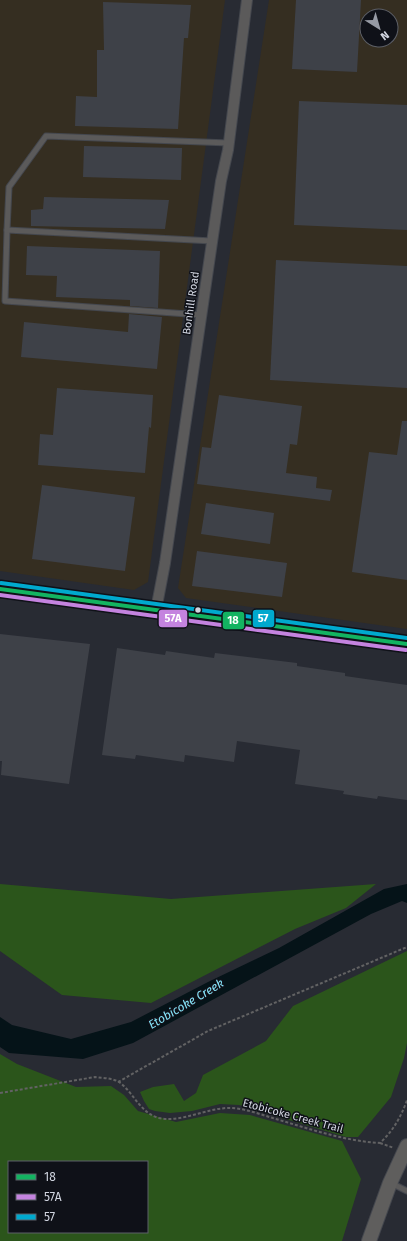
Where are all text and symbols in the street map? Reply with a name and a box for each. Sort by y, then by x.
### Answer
north arrow [359,8,399,48]
text: N [378,28,392,43]
street label: Bonhill Road [180,270,202,336]
unlabelled marker [193,605,203,615]
line badge: 57A [158,609,188,628]
line badge: 57 [252,609,275,628]
line badge: 18 [222,611,245,630]
text: 57A [165,612,182,625]
text: 57 [258,612,268,625]
text: 18 [227,614,239,627]
water label: Etobicoke Creek [146,976,227,1032]
street label: Etobicoke Creek Trail [241,1096,345,1136]
legend [8,1161,148,1233]
text: 18 [44,1170,56,1184]
text: 57A [44,1190,62,1204]
text: 57 [44,1210,55,1224]

